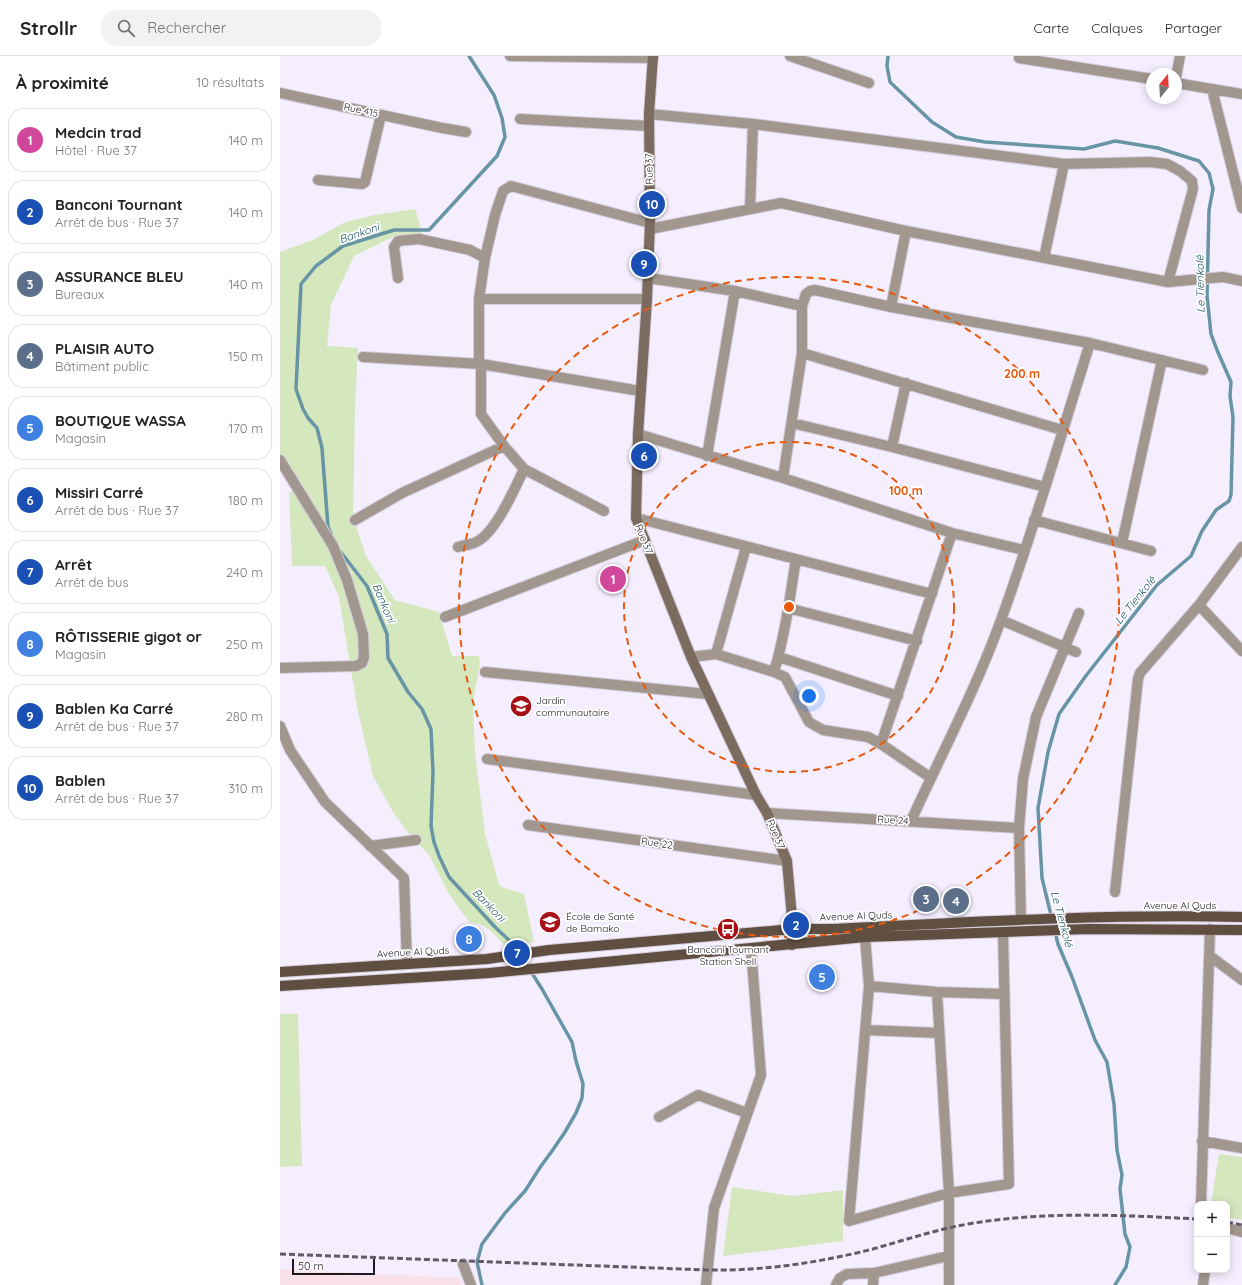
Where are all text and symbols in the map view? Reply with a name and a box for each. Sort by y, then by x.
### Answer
search box [101,10,381,46]
text: Strollr [20,16,77,40]
icon: search [115,17,137,39]
text: Rechercher [147,18,227,37]
text: Carte [1034,19,1069,37]
text: Calques [1091,19,1143,37]
text: Partager [1165,19,1222,37]
north arrow [1146,68,1182,104]
text: À proximité [16,72,109,93]
text: 10 résultats [196,74,264,90]
street label: Rue 415 [343,100,379,120]
text: Medcin trad [55,123,141,142]
text: 1 [27,132,33,148]
text: 140 m [228,132,263,148]
text: Hôtel · Rue 37 [55,142,137,158]
street label: Rue 37 [642,153,656,185]
pin: 10 [639,189,665,219]
text: Banconi Tournant [55,195,183,214]
text: 2 [26,204,34,220]
text: 140 m [228,204,263,220]
text: Arrêt de bus · Rue 37 [55,214,179,230]
water label: Bankoni [337,219,382,246]
pin: 9 [631,249,657,279]
water label: Le Tienkolé [1192,254,1208,313]
text: ASSURANCE BLEU [55,267,184,286]
text: 3 [27,276,33,292]
text: 140 m [228,276,263,292]
text: Bureaux [55,286,104,302]
text: PLAISIR AUTO [55,339,154,358]
text: 4 [26,348,34,364]
text: 150 m [228,348,263,364]
text: Bâtiment public [55,358,149,374]
text: 200 m [1004,366,1040,381]
text: BOUTIQUE WASSA [55,411,186,430]
text: 5 [26,420,34,436]
text: 170 m [228,420,263,436]
text: Magasin [55,430,106,446]
pin: 6 [631,441,657,471]
text: Missiri Carré [55,483,143,502]
text: 100 m [889,483,923,498]
text: 6 [26,492,34,508]
text: 180 m [228,492,263,508]
text: Arrêt de bus · Rue 37 [55,502,179,518]
street label: Rue 37 [632,522,656,556]
text: Arrêt [55,555,92,574]
text: 7 [26,564,34,580]
text: 240 m [226,564,263,580]
pin: 1 [600,564,626,594]
water label: Le Tienkolé [1111,573,1159,627]
text: Arrêt de bus [55,574,129,590]
water label: Bankoni [370,581,399,626]
centre of rings [782,600,796,614]
text: RÔTISSERIE gigot or [55,627,202,646]
text: 8 [26,636,34,652]
text: 250 m [226,636,263,652]
text: Magasin [55,646,106,662]
your location [799,686,819,706]
school or university icon: Jardin communautaire [508,693,534,719]
place label: Jardin communautaire [536,694,610,719]
text: Bablen Ka Carré [55,699,173,718]
text: 9 [26,708,34,724]
text: 280 m [226,708,263,724]
text: Arrêt de bus · Rue 37 [55,718,179,734]
text: Bablen [55,771,105,790]
text: 10 [23,780,37,796]
text: 310 m [228,780,263,796]
text: Arrêt de bus · Rue 37 [55,790,179,806]
street label: Rue 24 [877,812,909,828]
street label: Rue 37 [764,817,788,851]
street label: Rue 22 [640,834,674,852]
pin: 3 [913,884,939,914]
water label: Bankoni [470,885,509,926]
pin: 4 [943,886,969,916]
water label: Le Tienkolé [1048,889,1076,949]
street label: Avenue Al Quds [1144,899,1217,912]
street label: Avenue Al Quds [819,908,893,924]
school or university icon: École de Santé de Bamako [537,909,563,935]
place label: École de Santé de Bamako [566,910,635,935]
pin: 2 [783,910,809,940]
bus stop icon: Banconi Tournant Station Shell [715,916,741,942]
pin: 8 [456,924,482,954]
pin: 7 [504,938,530,968]
place label: Banconi Tournant Station Shell [687,943,769,968]
street label: Avenue Al Quds [376,944,450,960]
pin: 5 [809,962,835,992]
map controls [1194,1201,1230,1273]
button: + [1194,1201,1230,1237]
button: − [1194,1237,1230,1273]
scale bar [292,1257,375,1276]
text: 50 m [298,1259,324,1273]

